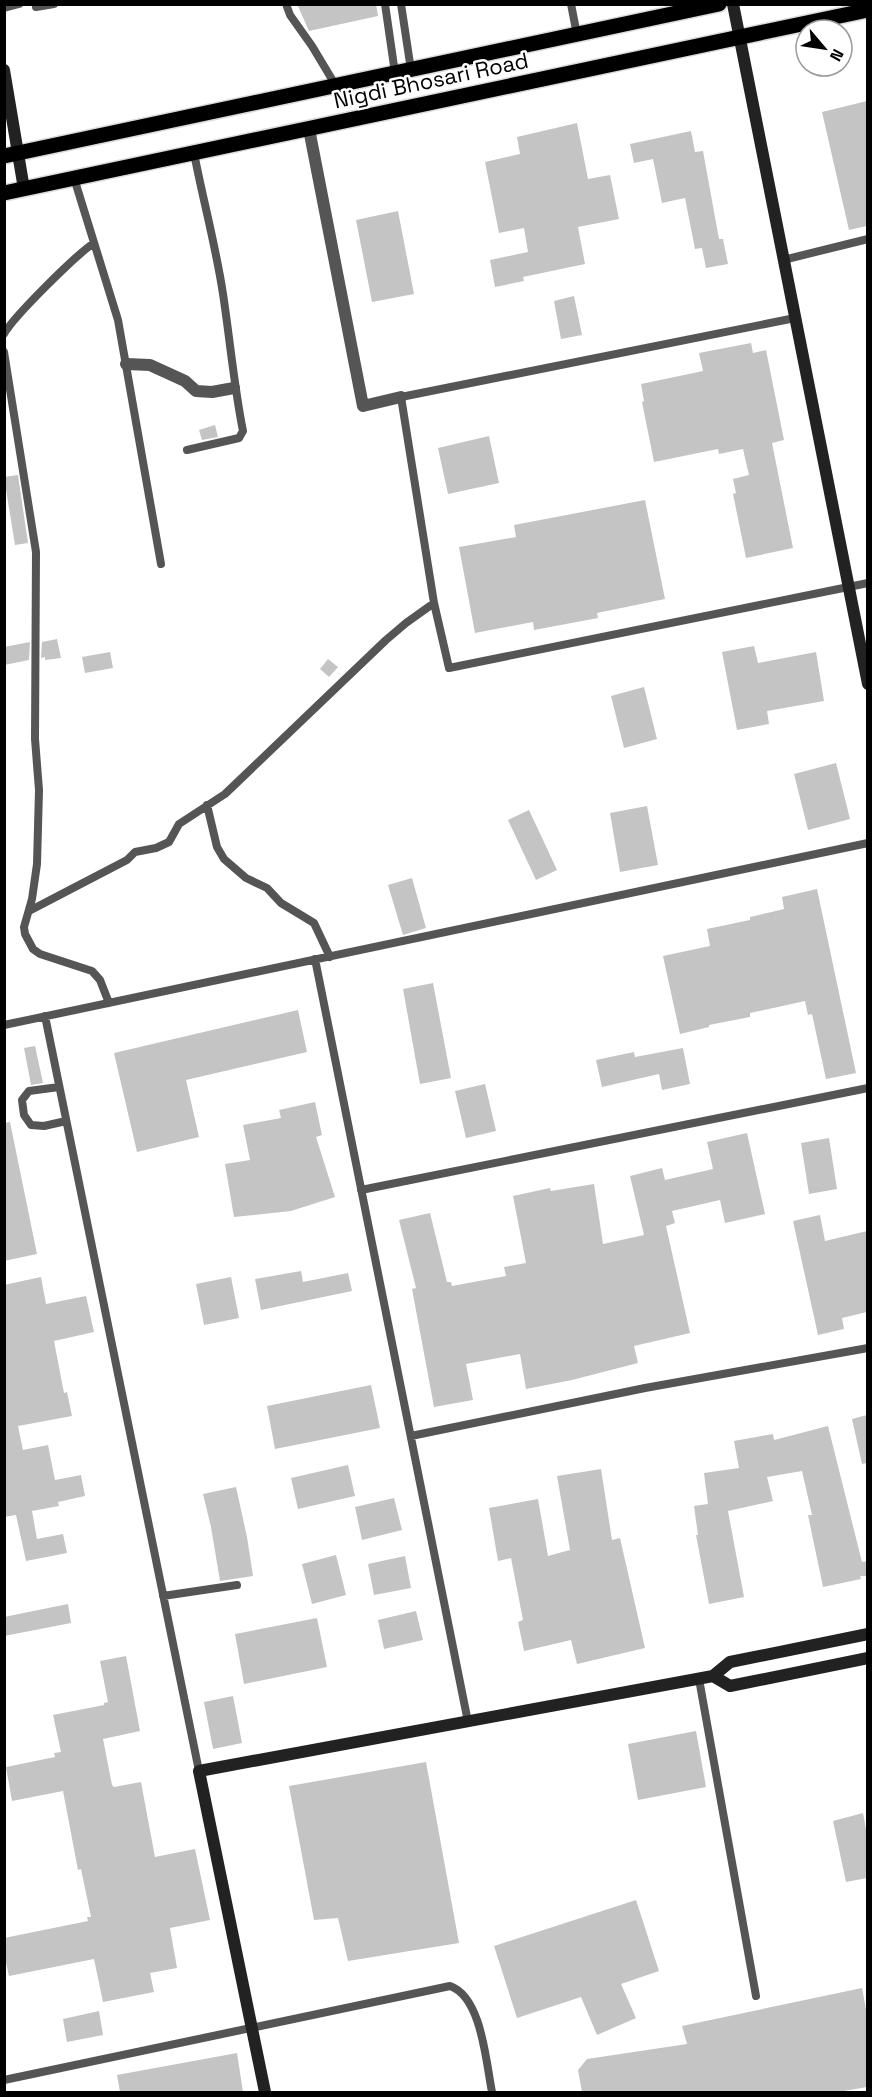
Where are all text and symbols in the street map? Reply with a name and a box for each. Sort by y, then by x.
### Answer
north arrow [794,18,854,78]
text: N [825,45,848,65]
street label: Nigdi Bhosari Road [331,46,531,114]

